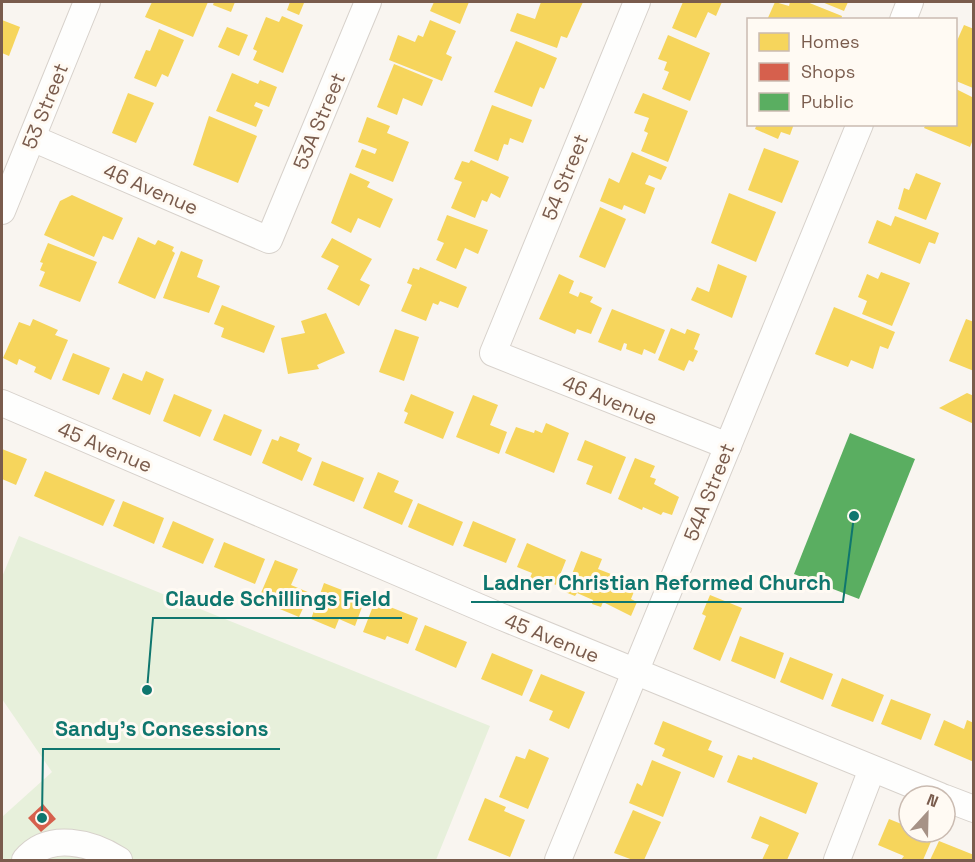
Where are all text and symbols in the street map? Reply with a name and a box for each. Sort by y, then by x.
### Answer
legend [747,18,957,126]
text: Homes [801,30,860,53]
street label: 53 Street [16,59,74,153]
text: Shops [801,60,855,83]
street label: 53A Street [287,69,351,173]
text: Public [801,90,854,113]
street label: 54 Street [536,130,594,224]
street label: 46 Avenue [100,157,202,221]
street label: 46 Avenue [559,369,661,431]
street label: 45 Avenue [54,415,156,479]
street label: 54A Street [678,439,740,545]
callout: Ladner Christian Reformed Church [471,563,843,602]
text: Ladner Christian Reformed Church [483,569,831,596]
callout: Claude Schillings Field [153,579,402,618]
text: Claude Schillings Field [165,585,391,612]
street label: 45 Avenue [501,607,603,669]
callout: Sandy's Consessions [43,710,280,749]
text: Sandy's Consessions [55,715,269,742]
north arrow [897,784,957,844]
text: N [924,789,941,812]

